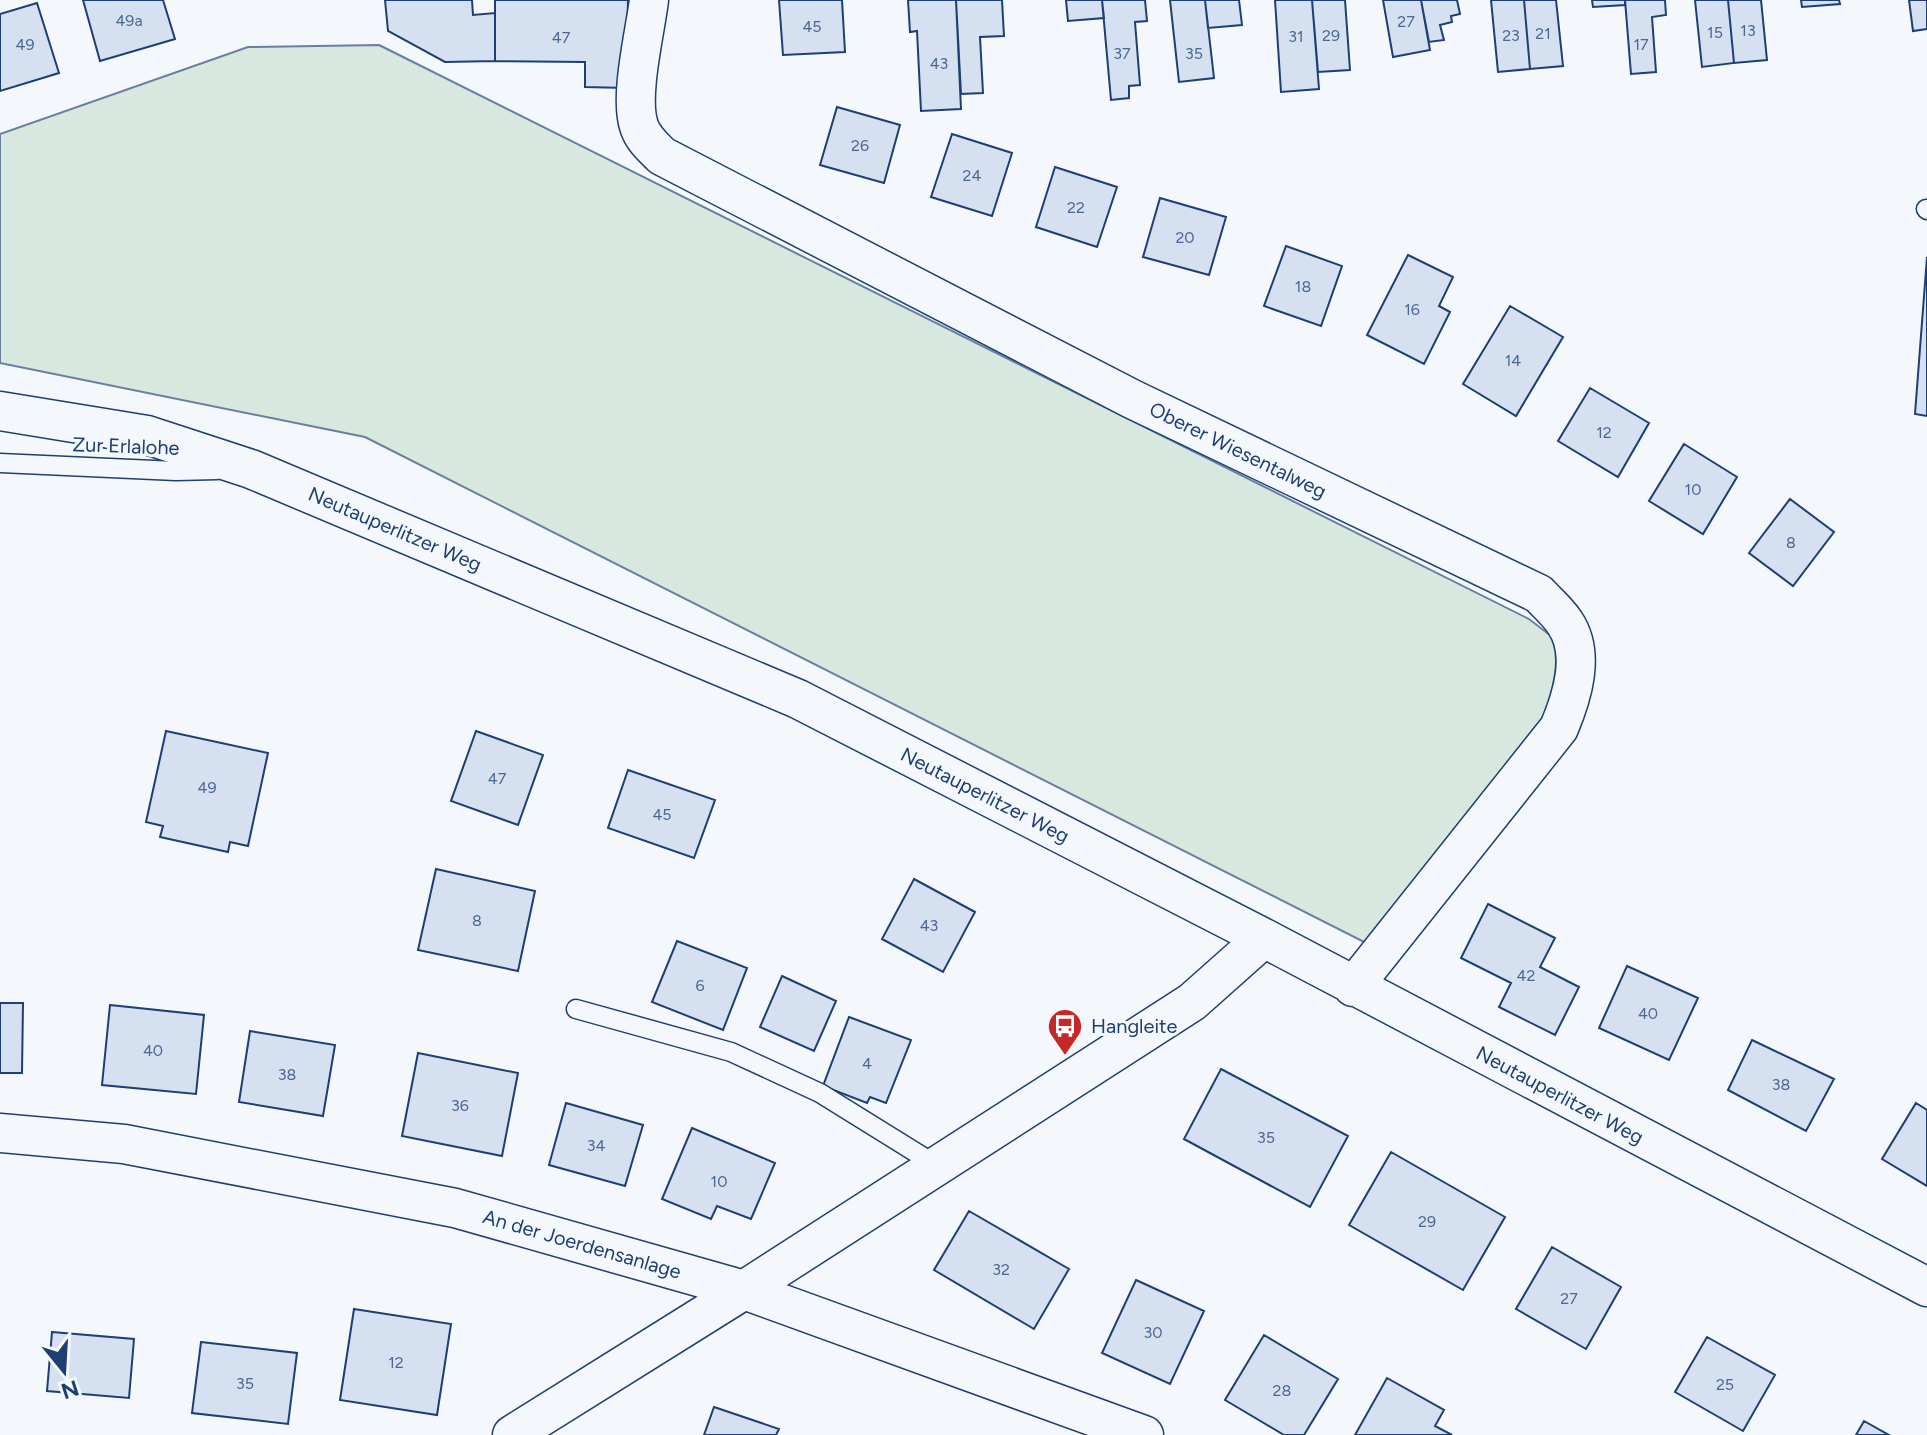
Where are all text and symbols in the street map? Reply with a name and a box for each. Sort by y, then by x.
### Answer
house number: 49a [115,11,143,30]
house number: 27 [1397,12,1415,31]
house number: 45 [802,17,822,36]
house number: 13 [1740,21,1756,40]
house number: 15 [1707,23,1723,42]
house number: 21 [1535,24,1551,43]
house number: 29 [1322,26,1340,45]
house number: 23 [1502,26,1520,45]
house number: 31 [1288,27,1304,46]
house number: 47 [552,28,571,47]
house number: 49 [16,35,35,54]
house number: 17 [1633,35,1649,54]
house number: 37 [1113,44,1131,63]
house number: 35 [1185,44,1203,63]
house number: 43 [930,54,948,73]
house number: 26 [851,136,869,155]
house number: 24 [963,166,981,185]
house number: 22 [1067,198,1085,217]
house number: 20 [1175,228,1195,247]
house number: 18 [1295,277,1311,296]
house number: 16 [1404,300,1420,319]
house number: 14 [1505,351,1521,370]
street label: Oberer Wiesentalweg [1146,397,1330,503]
house number: 12 [1596,423,1612,442]
street label: Zur Erlalohe [72,432,180,460]
house number: 10 [1685,480,1701,499]
street label: Neutauperlitzer Weg [305,482,485,576]
house number: 8 [1786,533,1796,552]
street label: Neutauperlitzer Weg [897,742,1073,848]
house number: 47 [488,769,507,788]
house number: 49 [198,778,217,797]
house number: 45 [652,805,672,824]
house number: 8 [472,911,482,930]
house number: 43 [920,916,938,935]
house number: 42 [1517,966,1535,985]
house number: 6 [695,976,705,995]
house number: 40 [1638,1004,1658,1023]
bus stop icon: Hangleite [1046,1007,1084,1057]
place label: Hangleite [1091,1014,1178,1038]
house number: 40 [143,1041,163,1060]
street label: Neutauperlitzer Weg [1472,1041,1648,1149]
house number: 4 [862,1054,872,1073]
house number: 38 [278,1065,296,1084]
house number: 38 [1772,1075,1790,1094]
house number: 36 [451,1096,469,1115]
house number: 35 [1257,1128,1275,1147]
house number: 34 [587,1136,605,1155]
house number: 10 [711,1172,727,1191]
street label: An der Joerdensanlage [480,1204,684,1284]
house number: 29 [1418,1212,1436,1231]
house number: 32 [992,1260,1010,1279]
house number: 27 [1560,1289,1578,1308]
house number: 30 [1144,1323,1162,1342]
north arrow [24,1331,104,1411]
house number: 12 [388,1353,404,1372]
text: N [58,1374,82,1405]
house number: 35 [236,1374,254,1393]
house number: 25 [1716,1375,1734,1394]
house number: 28 [1273,1381,1291,1400]

